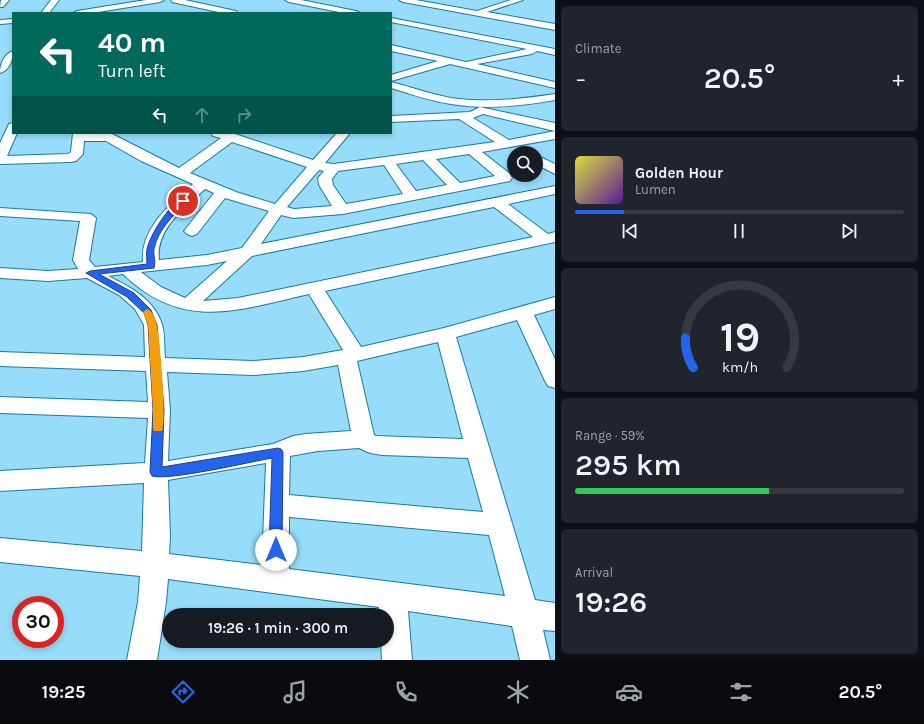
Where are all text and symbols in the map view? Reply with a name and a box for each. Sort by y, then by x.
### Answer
text: 40 m [98,26,166,59]
icon: left [32,28,84,80]
text: Climate [575,41,621,56]
text: Turn left [98,60,166,82]
text: 20.5° [704,60,775,96]
text: − [575,66,587,92]
text: + [892,66,904,92]
icon: left [149,104,171,126]
icon: ahead [191,104,213,126]
icon: right [233,104,255,126]
map controls [507,146,543,182]
button: search [507,146,543,182]
text: Golden Hour [635,164,723,182]
text: Lumen [635,182,676,197]
pin [166,184,200,218]
icon: arrive [172,190,194,212]
icon: previous [619,220,641,242]
icon: pause [728,220,750,242]
icon: next [838,220,860,242]
text: 19 [719,313,760,361]
text: km/h [721,359,758,376]
text: Range · 59% [575,428,645,443]
text: 295 km [575,447,682,483]
position arrow [255,529,297,571]
text: Arrival [575,565,613,580]
text: 19:26 [575,584,647,620]
speed limit sign: 30 [12,596,64,648]
text: 19:26 · 1 min · 300 m [208,619,348,637]
icon: directions [169,678,197,706]
icon: music [281,678,309,706]
icon: phone [392,678,420,706]
icon: climate [504,678,532,706]
icon: car [615,678,643,706]
icon: filters [727,678,755,706]
text: 19:25 [42,681,85,703]
text: 20.5° [839,681,882,703]

